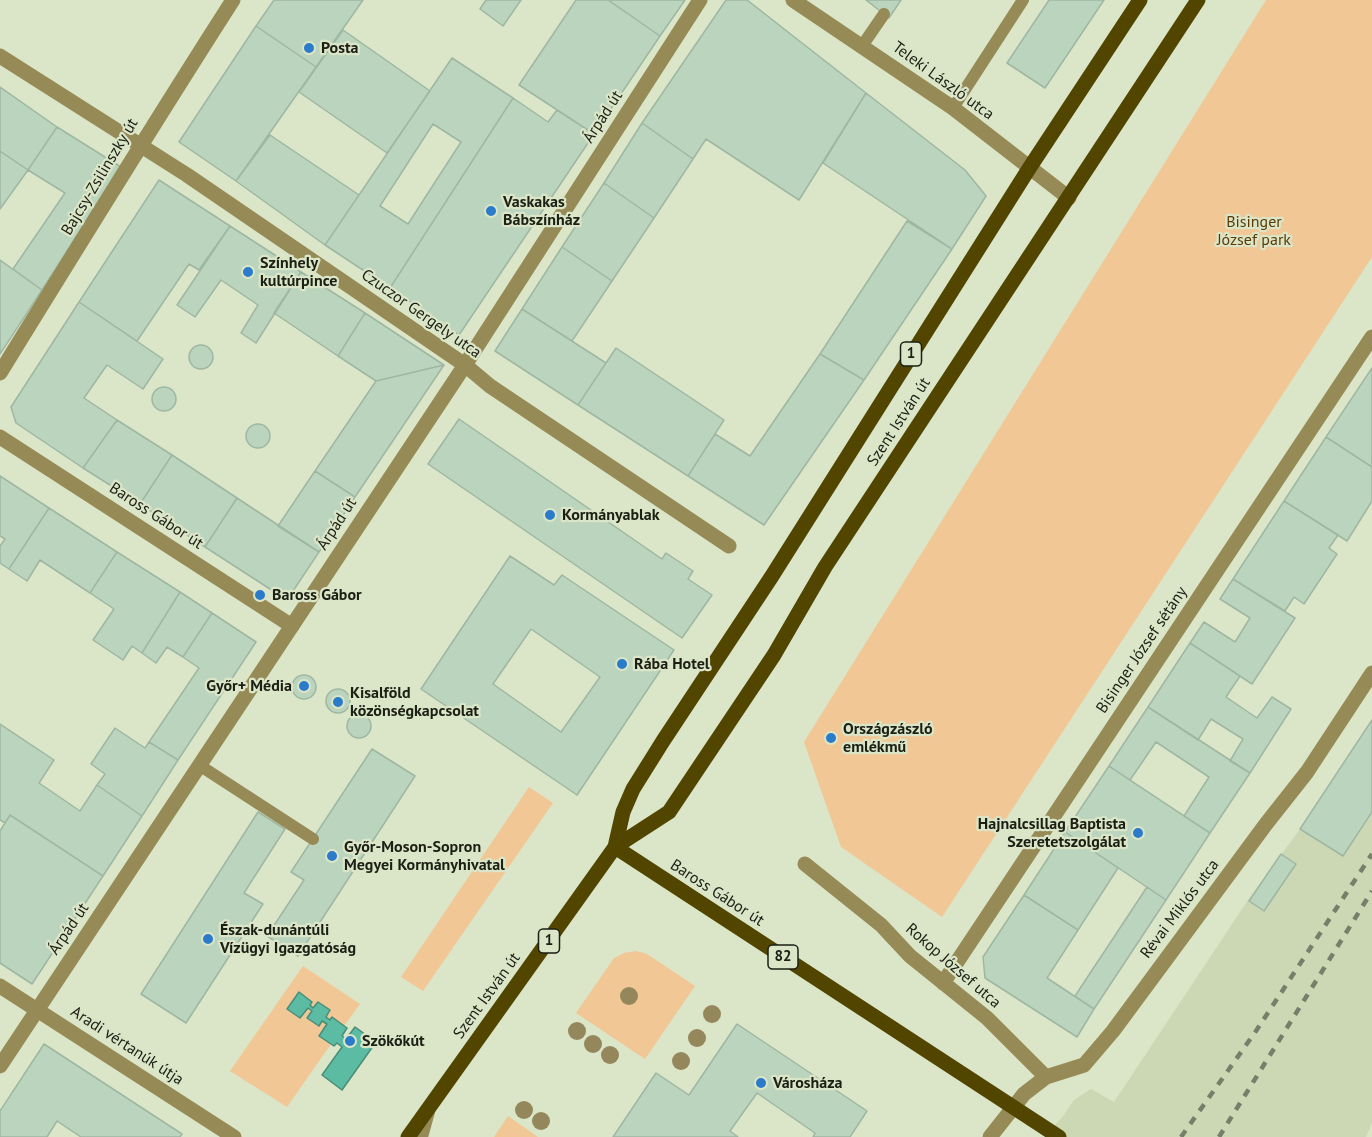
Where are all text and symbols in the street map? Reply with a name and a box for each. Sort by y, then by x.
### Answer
place label: Posta [321,38,358,58]
street label: Teleki László utca [889,38,997,124]
marker: Posta [302,41,316,55]
street label: Árpád út [579,87,627,147]
street label: Bajcsy-Zsilinszky út [58,115,142,239]
place label: Vaskakas Bábszínház [503,192,580,230]
marker: Vaskakas Bábszínház [484,204,498,218]
park label: Bisinger József park [1217,212,1291,250]
place label: Színhely kultúrpince [260,253,337,291]
marker: Színhely kultúrpince [241,265,255,279]
street label: Czuczor Gergely utca [357,265,485,363]
road number: 1 [900,342,922,366]
street label: Szent István út [863,374,935,470]
street label: Baross Gábor út [106,479,206,553]
street label: Árpád út [313,494,361,554]
place label: Kormányablak [562,505,660,525]
marker: Kormányablak [543,508,557,522]
street label: Bisinger József sétány [1092,583,1192,717]
place label: Baross Gábor [272,585,362,605]
marker: Baross Gábor [253,588,267,602]
place label: Rába Hotel [634,654,709,674]
marker: Rába Hotel [615,657,629,671]
place label: Győr+ Média [206,676,292,696]
marker: Győr+ Média [297,679,311,693]
place label: Kisalföld közönségkapcsolat [350,683,479,721]
marker: Kisalföld közönségkapcsolat [331,695,345,709]
place label: Országzászló emlékmű [843,719,933,757]
marker: Országzászló emlékmű [824,731,838,745]
place label: Hajnalcsillag Baptista Szeretetszolgálat [978,814,1126,852]
marker: Hajnalcsillag Baptista Szeretetszolgálat [1131,826,1145,840]
place label: Győr-Moson-Sopron Megyei Kormányhivatal [344,837,505,875]
marker: Győr-Moson-Sopron Megyei Kormányhivatal [325,849,339,863]
street label: Baross Gábor út [667,856,767,930]
street label: Révai Miklós utca [1137,856,1223,962]
street label: Árpád út [45,899,93,959]
street label: Rokop József utca [902,919,1004,1013]
place label: Észak-dunántúli Vízügyi Igazgatóság [220,920,356,958]
road number: 1 [538,929,560,953]
marker: Észak-dunántúli Vízügyi Igazgatóság [201,932,215,946]
road number: 82 [768,945,798,969]
street label: Szent István út [449,949,525,1043]
street label: Aradi vértanúk útja [67,1002,187,1090]
place label: Szökőkút [362,1031,425,1051]
marker: Szökőkút [343,1034,357,1048]
place label: Városháza [773,1073,842,1093]
marker: Városháza [754,1076,768,1090]

